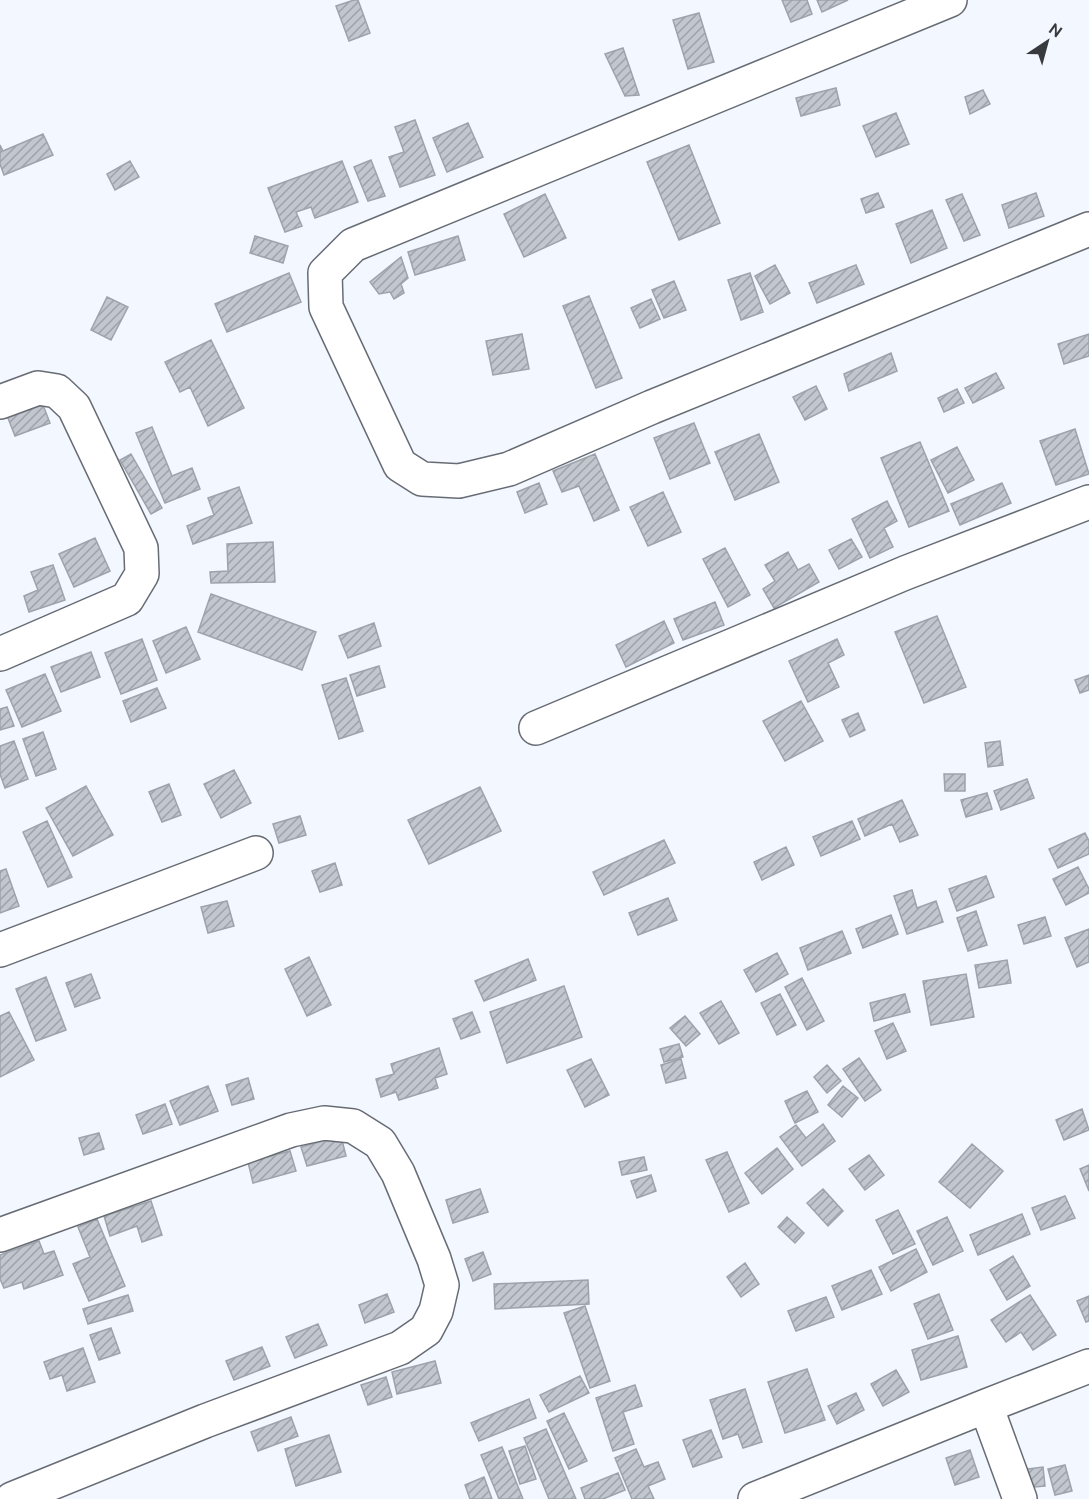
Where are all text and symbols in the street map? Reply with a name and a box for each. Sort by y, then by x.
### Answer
north arrow [1017,12,1077,72]
text: N [1046,19,1066,41]

